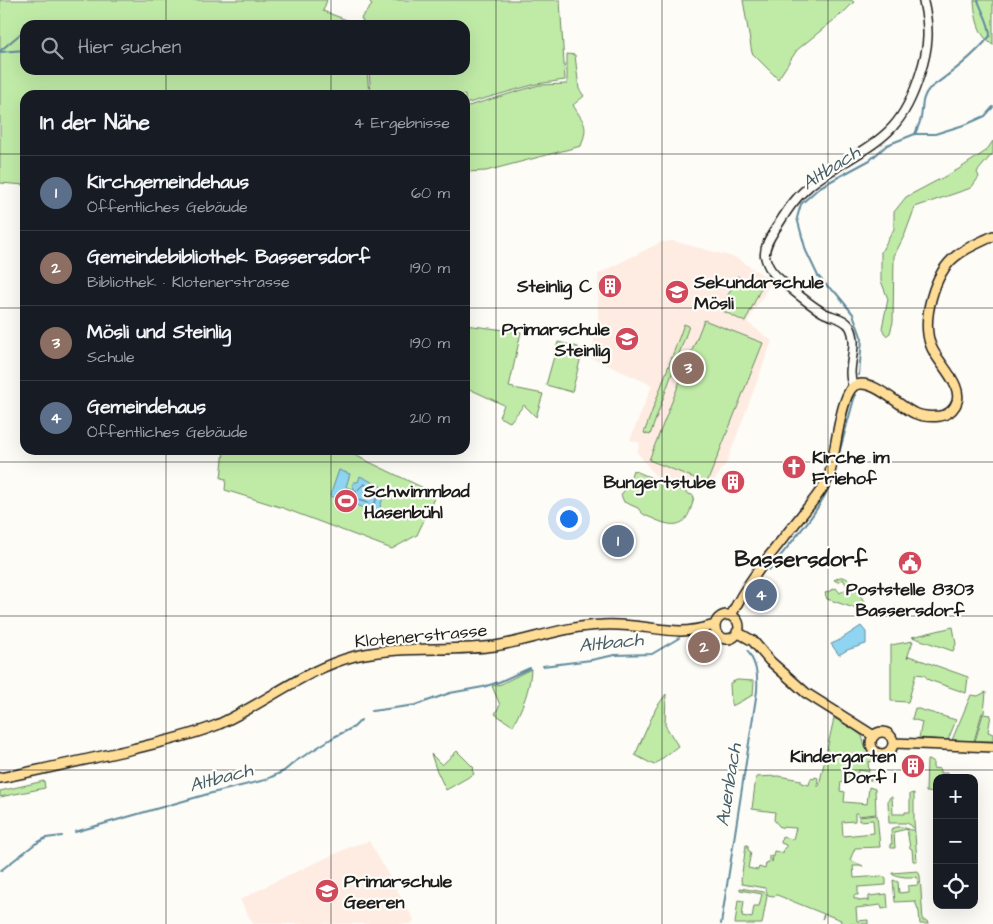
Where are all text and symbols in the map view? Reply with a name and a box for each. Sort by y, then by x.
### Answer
search box [20,20,470,75]
icon: search [38,34,66,62]
text: Hier suchen [78,34,181,61]
text: In der Nähe [40,108,150,137]
text: 4 Ergebnisse [353,112,450,134]
water label: Altbach [797,138,867,197]
text: Kirchgemeindehaus [87,169,249,196]
text: 1 [55,182,57,204]
text: 60 m [411,182,450,204]
text: Öffentliches Gebäude [87,196,248,218]
text: Gemeindebibliothek Bassersdorf [87,244,370,271]
text: 2 [51,257,61,279]
text: 190 m [410,257,450,279]
place label: Sekundarschule Mösli [693,270,824,316]
text: Bibliothek · Klotenerstrasse [87,271,290,293]
building icon: Steinlig C [597,273,623,299]
place label: Steinlig C [516,274,592,300]
school or university icon: Sekundarschule Mösli [664,279,690,305]
place label: Primarschule Steinlig [502,317,611,364]
text: Mösli und Steinlig [87,319,231,346]
school or university icon: Primarschule Steinlig [614,326,640,352]
text: 3 [52,332,60,354]
text: 190 m [410,332,450,354]
text: Schule [87,346,135,368]
pin: 3 [672,349,704,387]
text: Gemeindehaus [87,394,206,421]
text: 4 [51,407,61,429]
text: 210 m [410,407,450,429]
text: Öffentliches Gebäude [87,421,248,443]
place label: Kirche im Friehof [812,445,891,491]
church icon: Kirche im Friehof [781,454,807,480]
building icon: Bungertstube [720,469,746,495]
place label: Bungertstube [604,470,716,496]
place label: Schwimmbad Hasenbühl [363,479,470,525]
sports icon: Schwimmbad Hasenbühl [333,488,359,514]
your location [556,506,582,532]
pin: 1 [602,522,634,560]
district label: Bassersdorf [735,544,868,575]
public building icon: Poststelle 8303 Bassersdorf [897,550,923,576]
pin: 4 [745,576,777,614]
place label: Poststelle 8303 Bassersdorf [846,577,975,623]
street label: Klotenerstrasse [354,618,488,654]
water label: Altbach [577,626,646,660]
pin: 2 [688,628,720,666]
water label: Auenbach [709,740,749,828]
place label: Kindergarten Dorf 1 [790,744,897,790]
building icon: Kindergarten Dorf 1 [900,753,926,779]
water label: Altbach [186,756,257,799]
map controls [933,774,978,909]
button: + [933,774,978,819]
button: − [933,819,978,864]
button: locate [933,864,978,909]
place label: Primarschule Geeren [344,869,453,915]
school or university icon: Primarschule Geeren [314,878,340,904]

